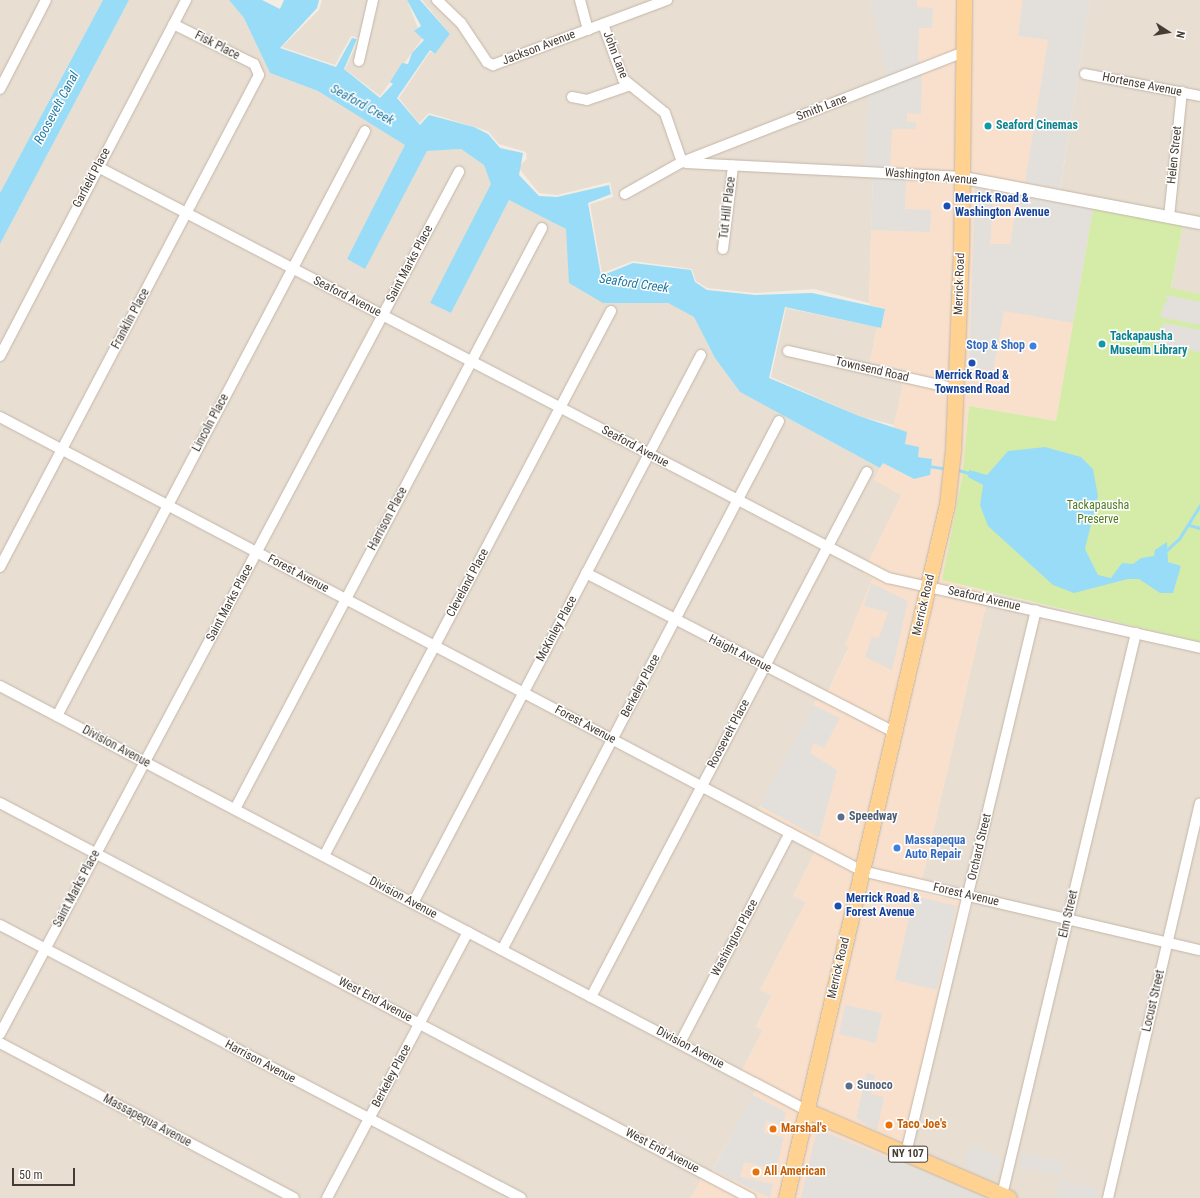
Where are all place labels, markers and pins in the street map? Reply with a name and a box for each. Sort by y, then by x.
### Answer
place label: Seaford Cinemas [996,119,1078,133]
marker: Seaford Cinemas [983,121,993,131]
place label: Merrick Road & Washington Avenue [955,192,1049,220]
marker: Merrick Road & Washington Avenue [942,201,952,211]
place label: Tackapausha Museum Library [1110,330,1187,358]
place label: Stop & Shop [966,339,1025,353]
marker: Tackapausha Museum Library [1097,339,1107,349]
marker: Stop & Shop [1028,341,1038,351]
marker: Merrick Road & Townsend Road [967,358,977,368]
place label: Merrick Road & Townsend Road [935,369,1009,397]
place label: Speedway [849,810,897,824]
marker: Speedway [836,812,846,822]
place label: Massapequa Auto Repair [905,834,966,862]
marker: Massapequa Auto Repair [892,843,902,853]
place label: Merrick Road & Forest Avenue [846,892,920,920]
marker: Merrick Road & Forest Avenue [833,901,843,911]
place label: Sunoco [857,1079,893,1093]
marker: Sunoco [844,1081,854,1091]
place label: Taco Joe's [897,1118,947,1132]
marker: Taco Joe's [884,1120,894,1130]
place label: Marshal's [781,1122,827,1136]
marker: Marshal's [768,1124,778,1134]
place label: All American [764,1165,826,1179]
marker: All American [751,1167,761,1177]

